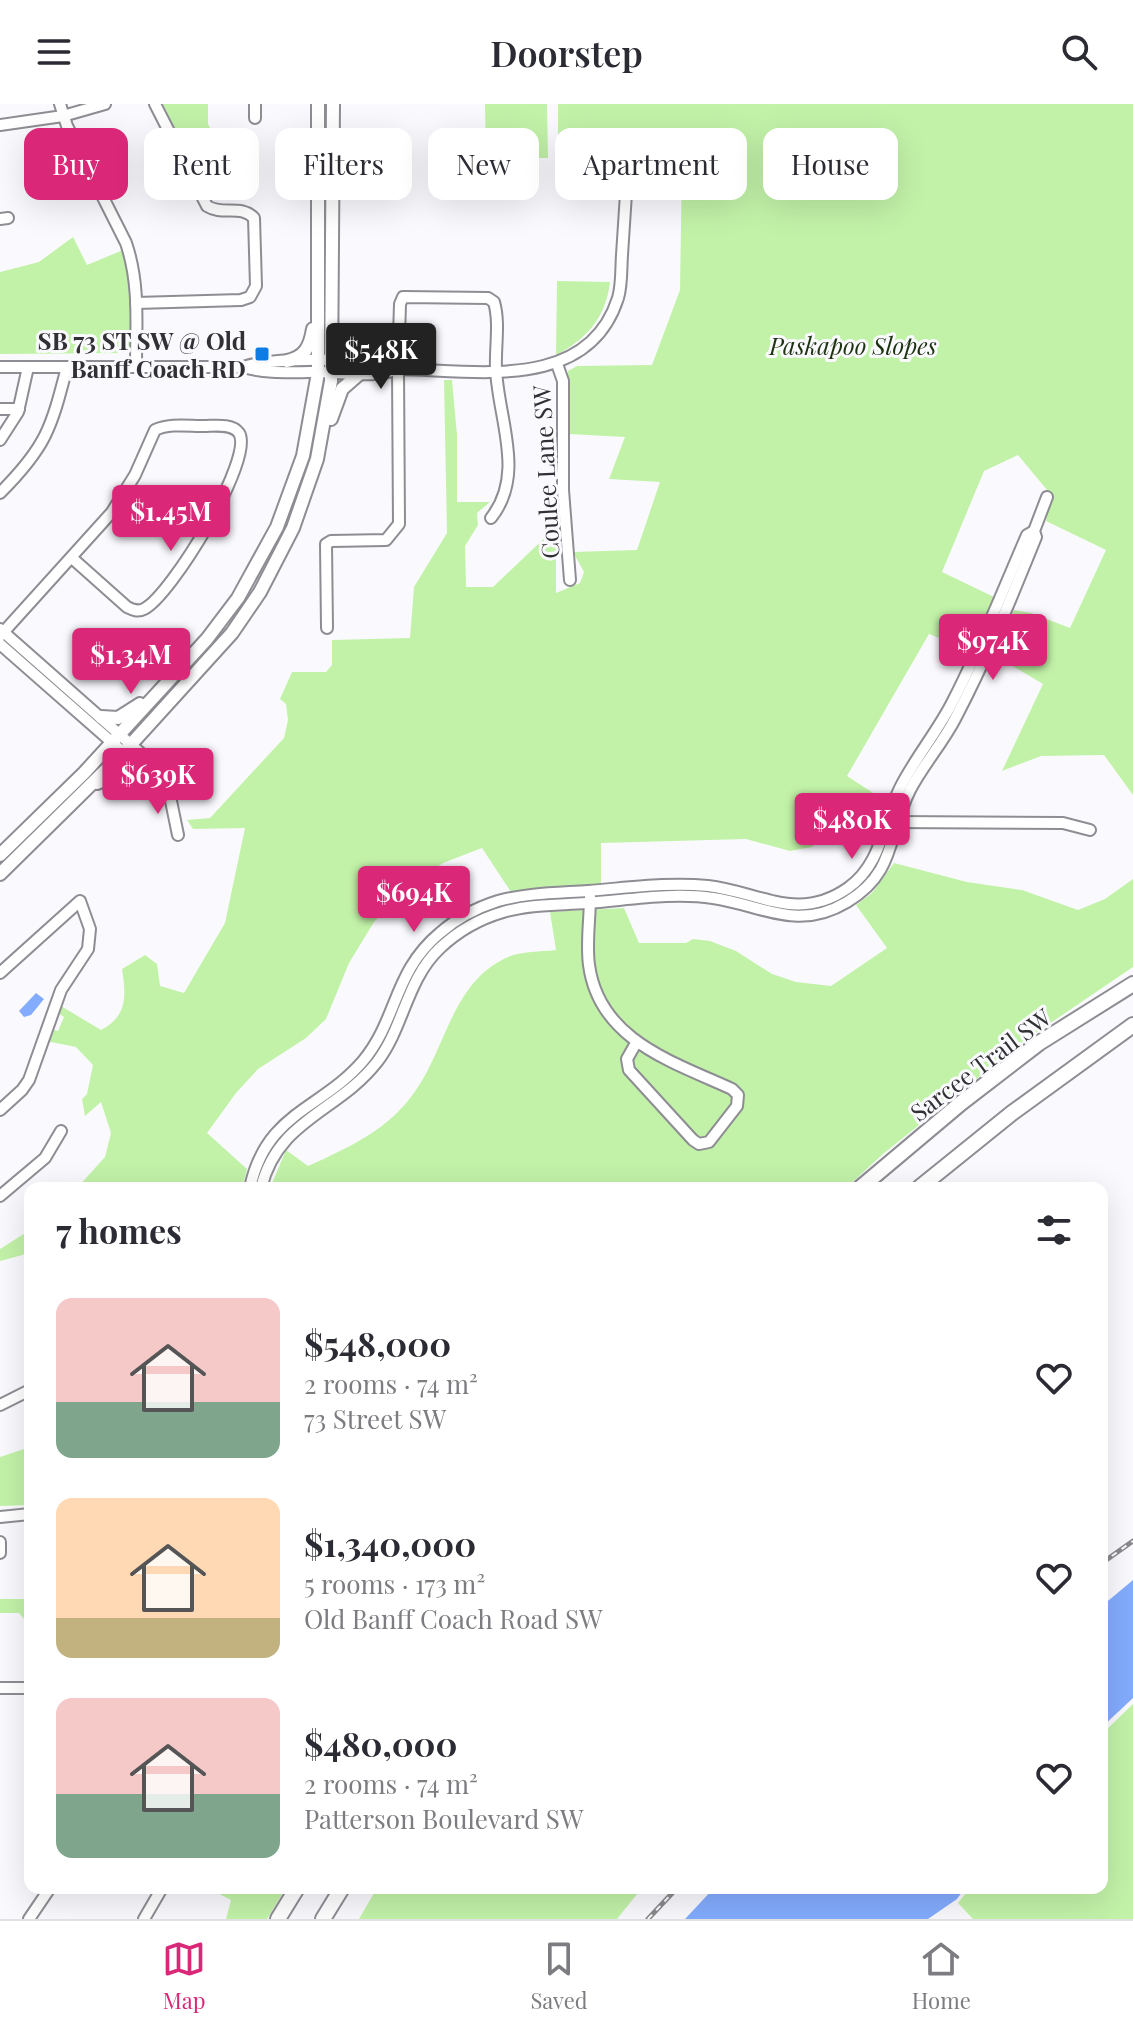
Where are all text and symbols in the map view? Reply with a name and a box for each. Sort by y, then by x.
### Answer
text: Doorstep [490,28,643,76]
icon: menu [32,30,76,74]
icon: search [1057,30,1101,74]
chip: Buy [24,128,128,200]
chip: Rent [144,128,259,200]
chip: Filters [275,128,412,200]
chip: New [428,128,539,200]
chip: Apartment [555,128,747,200]
chip: House [763,128,898,200]
pin: $548K [325,323,437,391]
place label: SB 73 ST SW @ Old Banff Coach RD [38,324,246,384]
park label: Paskapoo Slopes [768,329,937,361]
text: $548K [344,331,418,366]
marker: SB 73 ST SW @ Old Banff Coach RD [253,345,271,363]
street label: Coulee Lane SW [524,384,566,560]
pin: $1.45M [106,485,236,553]
text: $1.45M [130,493,212,528]
pin: $974K [937,614,1049,682]
text: $974K [957,622,1029,657]
pin: $1.34M [66,628,196,696]
text: $1.34M [90,636,172,671]
pin: $639K [102,748,214,816]
text: $639K [120,756,196,791]
pin: $480K [796,793,908,861]
text: $480K [813,801,891,836]
pin: $694K [358,866,470,934]
text: $694K [376,874,452,909]
street label: Sarcee Trail SW [903,1000,1057,1127]
text: 7 homes [56,1207,182,1253]
icon: filters [1032,1208,1076,1252]
text: $548,000 [304,1320,451,1366]
icon: home [120,1330,216,1426]
icon: heart [1032,1356,1076,1400]
text: 2 rooms · 74 m² [304,1366,478,1401]
text: 73 Street SW [304,1401,446,1436]
text: $1,340,000 [304,1520,476,1566]
icon: home [120,1530,216,1626]
icon: heart [1032,1556,1076,1600]
text: 5 rooms · 173 m² [304,1566,485,1601]
text: Old Banff Coach Road SW [304,1601,603,1636]
text: $480,000 [304,1720,457,1766]
icon: home [120,1730,216,1826]
icon: heart [1032,1756,1076,1800]
text: 2 rooms · 74 m² [304,1766,478,1801]
text: Patterson Boulevard SW [304,1801,583,1836]
tab: Map [162,1937,206,2015]
tab: Saved [530,1937,588,2015]
tab: Home [912,1937,971,2015]

